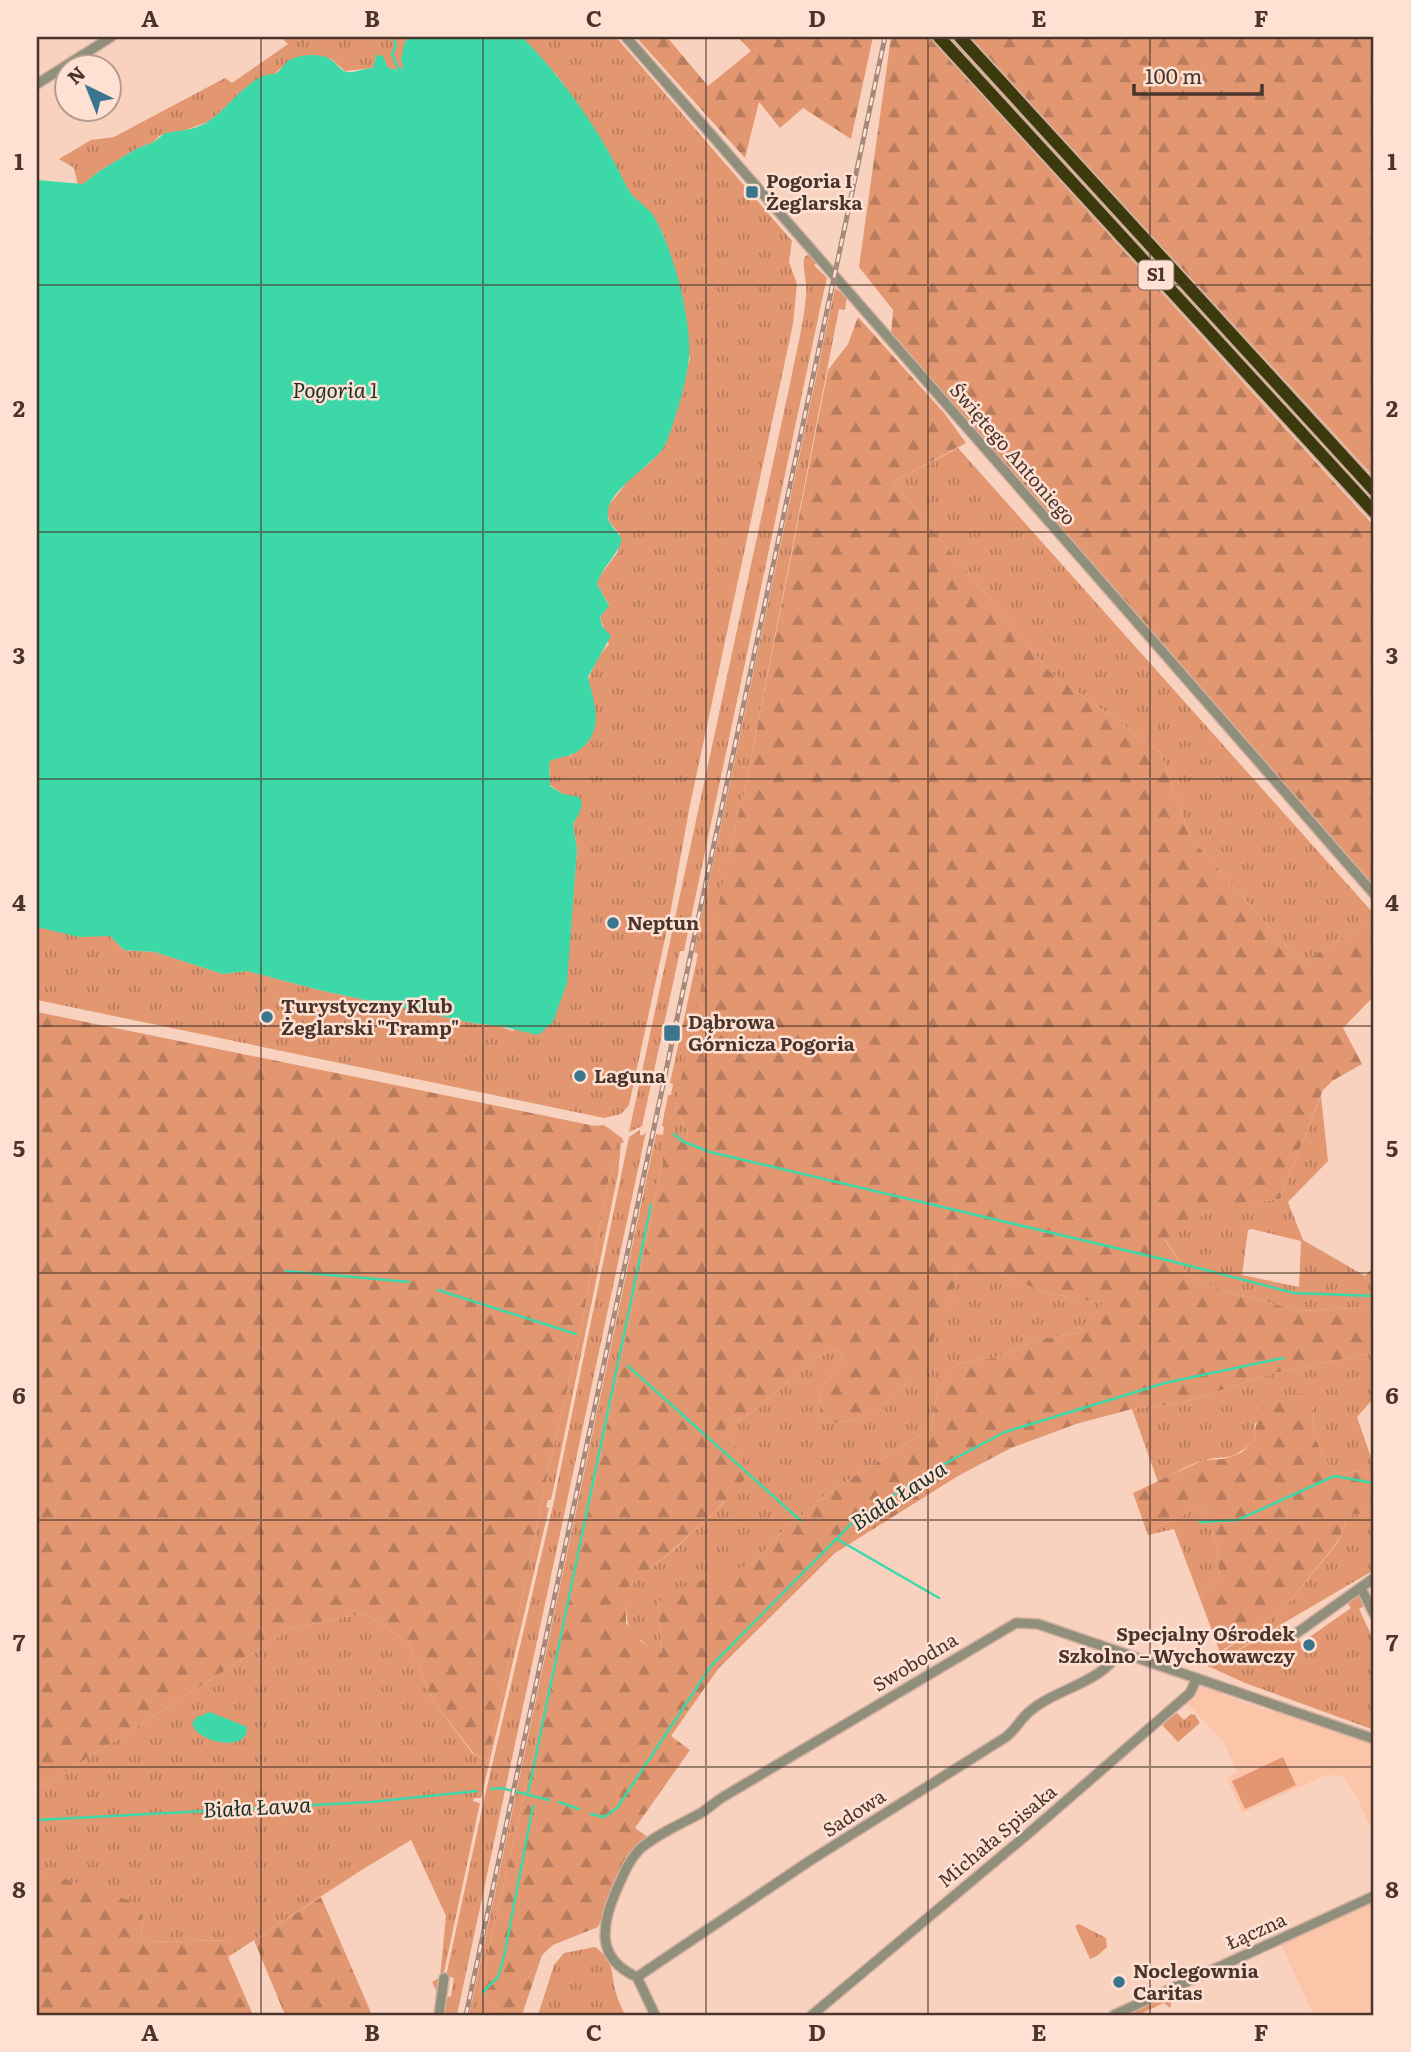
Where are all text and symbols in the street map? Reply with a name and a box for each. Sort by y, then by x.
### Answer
text: A [141,0,159,34]
text: B [364,0,380,34]
text: C [586,0,602,34]
text: D [808,0,826,34]
text: E [1031,0,1047,34]
text: F [1254,0,1269,34]
north arrow [52,52,122,122]
scale bar [1134,52,1262,96]
text: N [60,59,91,91]
text: 100 m [1145,59,1202,90]
text: 1 [14,143,24,177]
text: 1 [1387,143,1397,177]
place label: Pogoria I Żeglarska [766,166,862,216]
marker: Pogoria I Żeglarska [744,184,760,200]
road number: S1 [1138,260,1174,290]
water label: Pogoria 1 [292,373,378,404]
street label: Świętego Antoniego [944,376,1083,531]
text: 2 [13,390,25,424]
text: 2 [1386,390,1398,424]
text: 3 [13,637,25,671]
text: 3 [1386,637,1398,671]
text: 4 [12,884,26,918]
text: 4 [1385,884,1399,918]
place label: Neptun [627,908,699,936]
marker: Neptun [605,915,621,931]
place label: Turystyczny Klub Żeglarski "Tramp" [281,991,459,1041]
place label: Dąbrowa Górnicza Pogoria [688,1007,855,1057]
marker: Turystyczny Klub Żeglarski "Tramp" [259,1009,275,1025]
marker: Dąbrowa Górnicza Pogoria [662,1023,682,1043]
place label: Laguna [594,1061,666,1089]
marker: Laguna [572,1068,588,1084]
text: 5 [13,1130,25,1164]
text: 5 [1386,1130,1398,1164]
text: 6 [12,1377,26,1411]
text: 6 [1385,1377,1399,1411]
water label: Biała Ława [844,1451,952,1536]
place label: Specjalny Ośrodek Szkolno – Wychowawczy [1058,1619,1295,1669]
text: 7 [13,1624,26,1658]
street label: Swobodna [867,1624,963,1698]
text: 7 [1386,1624,1399,1658]
marker: Specjalny Ośrodek Szkolno – Wychowawczy [1301,1637,1317,1653]
street label: Michała Spisaka [931,1777,1063,1893]
street label: Sadowa [816,1781,891,1843]
water label: Biała Ława [202,1787,312,1824]
text: 8 [12,1871,26,1905]
text: 8 [1385,1871,1399,1905]
street label: Łączna [1221,1904,1291,1956]
place label: Noclegownia Caritas [1133,1956,1259,2006]
marker: Noclegownia Caritas [1111,1974,1127,1990]
text: A [141,2014,159,2048]
text: B [364,2014,380,2048]
text: C [586,2014,602,2048]
text: D [808,2014,826,2048]
text: E [1031,2014,1047,2048]
text: F [1254,2014,1269,2048]

